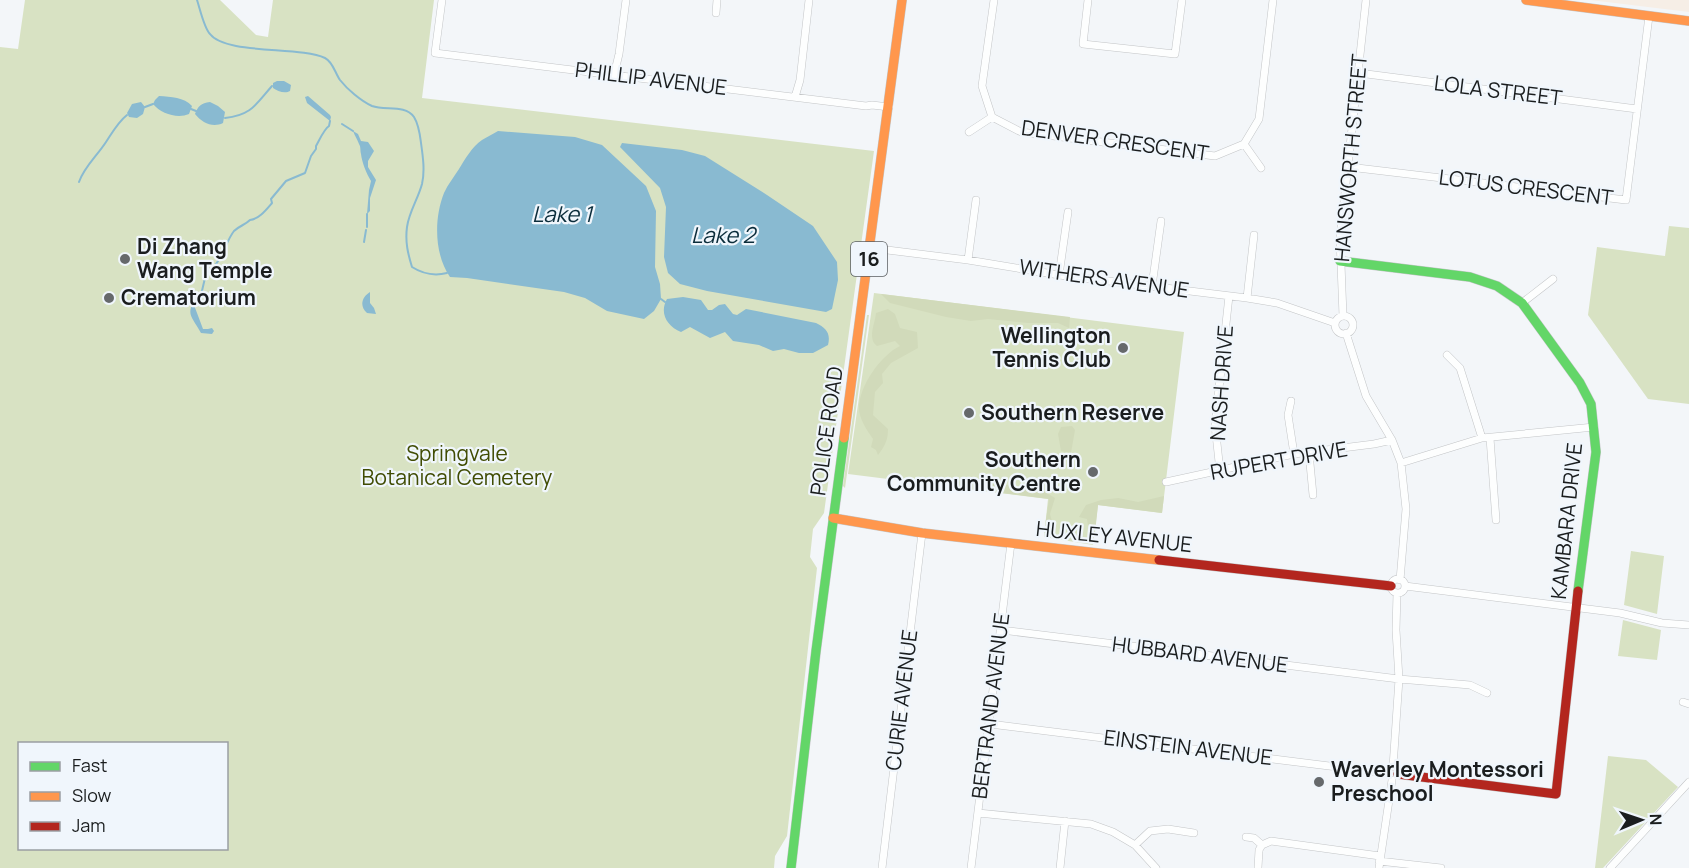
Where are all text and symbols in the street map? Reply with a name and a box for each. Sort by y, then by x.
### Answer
street label: HANSWORTH STREET [1327,52,1373,263]
street label: PHILLIP AVENUE [574,55,729,101]
street label: LOLA STREET [1432,68,1564,112]
street label: DENVER CRESCENT [1020,113,1211,167]
street label: LOTUS CRESCENT [1437,162,1615,212]
water label: Lake 1 [532,199,593,229]
water label: Lake 2 [691,220,757,250]
place label: Di Zhang Wang Temple [137,232,273,284]
road number: 16 [851,242,887,276]
marker: Di Zhang Wang Temple [118,252,132,266]
street label: WITHERS AVENUE [1017,252,1191,304]
place label: Crematorium [121,283,256,311]
marker: Crematorium [102,291,116,305]
place label: Wellington Tennis Club [992,321,1111,373]
street label: NASH DRIVE [1203,324,1239,442]
marker: Wellington Tennis Club [1116,341,1130,355]
street label: POLICE ROAD [803,364,849,497]
place label: Southern Reserve [981,398,1164,426]
marker: Southern Reserve [962,406,976,420]
street label: RUPERT DRIVE [1208,434,1350,486]
park label: Springvale Botanical Cemetery [362,439,552,491]
street label: KAMBARA DRIVE [1544,441,1588,601]
place label: Southern Community Centre [887,445,1081,497]
marker: Southern Community Centre [1086,465,1100,479]
street label: HUXLEY AVENUE [1035,514,1194,558]
street label: BERTRAND AVENUE [965,611,1015,801]
street label: CURIE AVENUE [878,628,924,772]
street label: HUBBARD AVENUE [1110,629,1290,679]
street label: EINSTEIN AVENUE [1102,723,1274,771]
legend [18,742,228,850]
text: Fast [72,753,107,777]
place label: Waverley Montessori Preschool [1331,755,1544,807]
marker: Waverley Montessori Preschool [1312,775,1326,789]
text: Slow [72,783,112,807]
north arrow [1611,790,1671,850]
text: Jam [72,813,106,837]
text: N [1645,813,1667,826]

